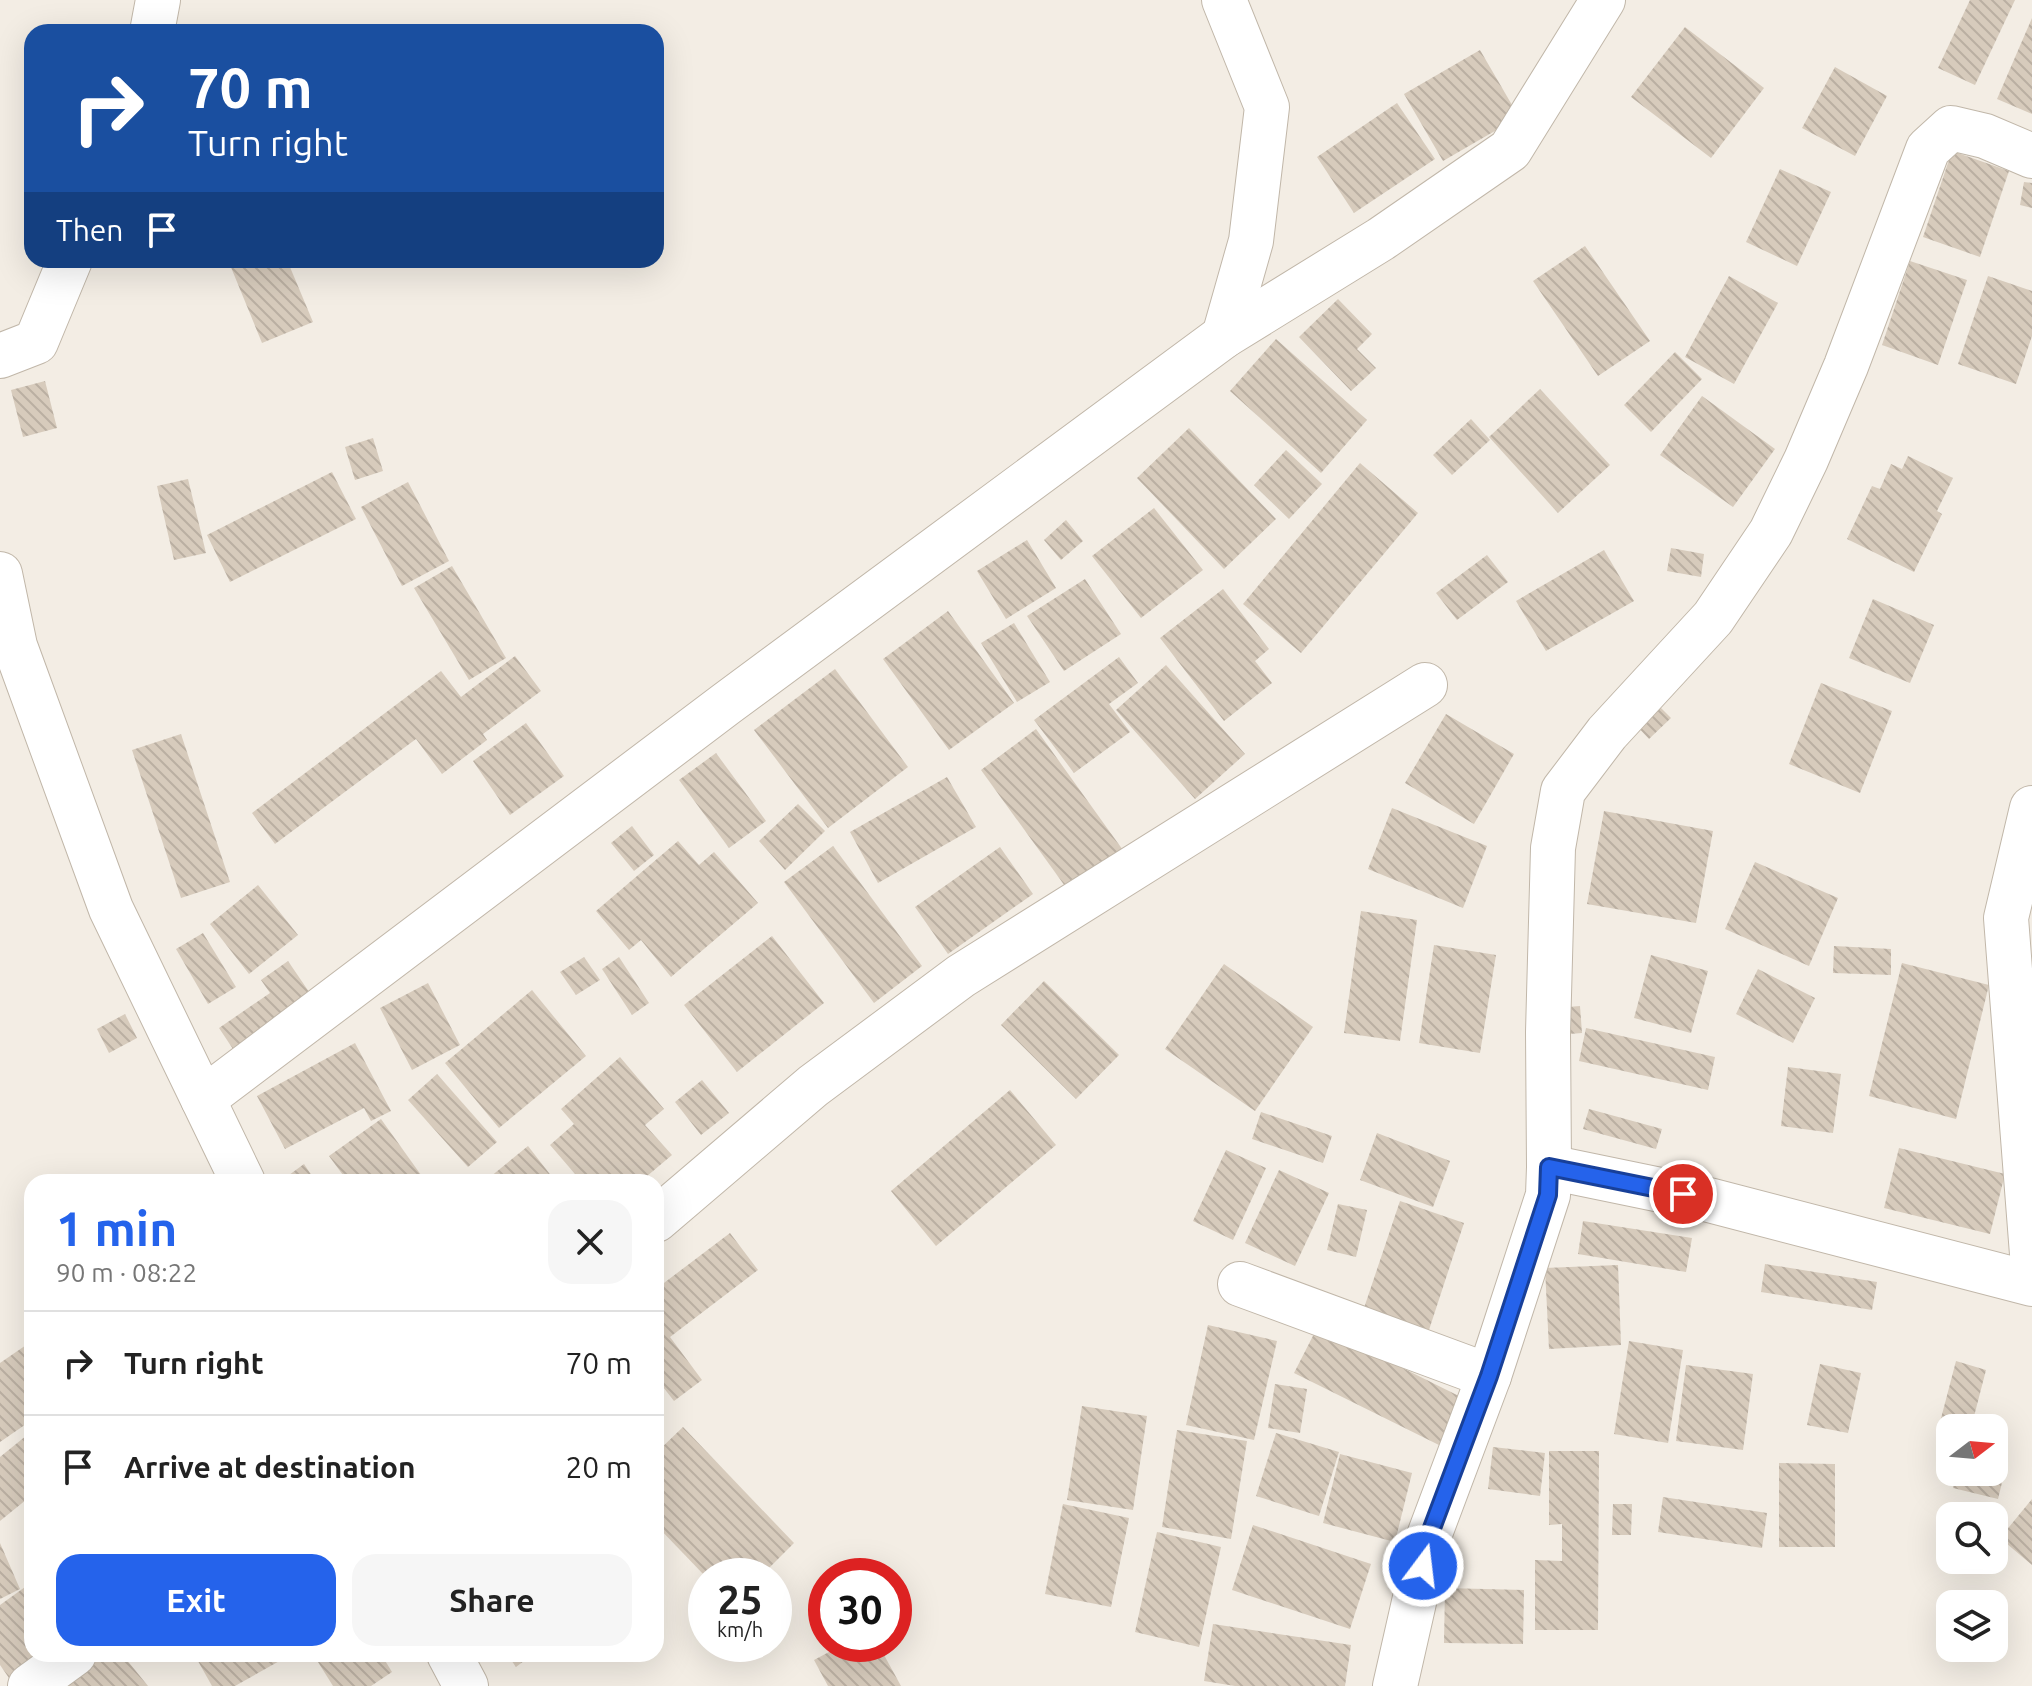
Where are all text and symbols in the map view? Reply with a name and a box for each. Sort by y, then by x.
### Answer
icon: right [56,56,160,160]
text: 70 m [188,56,313,119]
text: Turn right [188,122,348,163]
icon: arrive [140,208,184,252]
text: Then [56,213,124,247]
pin [1649,1160,1717,1228]
icon: arrive [1661,1172,1705,1216]
button: close [548,1200,632,1284]
text: 1 min [56,1201,177,1255]
text: 90 m · 08:22 [56,1258,197,1287]
icon: right [56,1341,100,1385]
text: Turn right [124,1346,264,1380]
text: 70 m [565,1346,632,1380]
north arrow [1936,1414,2008,1486]
map controls [1936,1414,2008,1662]
icon: arrive [56,1445,100,1489]
text: Arrive at destination [124,1450,416,1484]
text: 20 m [565,1450,632,1484]
button: search [1936,1502,2008,1574]
position arrow [1381,1524,1465,1608]
button: Exit [56,1554,336,1646]
button: Share [352,1554,632,1646]
speed limit sign: 30 [808,1558,912,1662]
text: 25 [717,1577,763,1622]
button: layers [1936,1590,2008,1662]
text: km/h [717,1618,763,1641]

